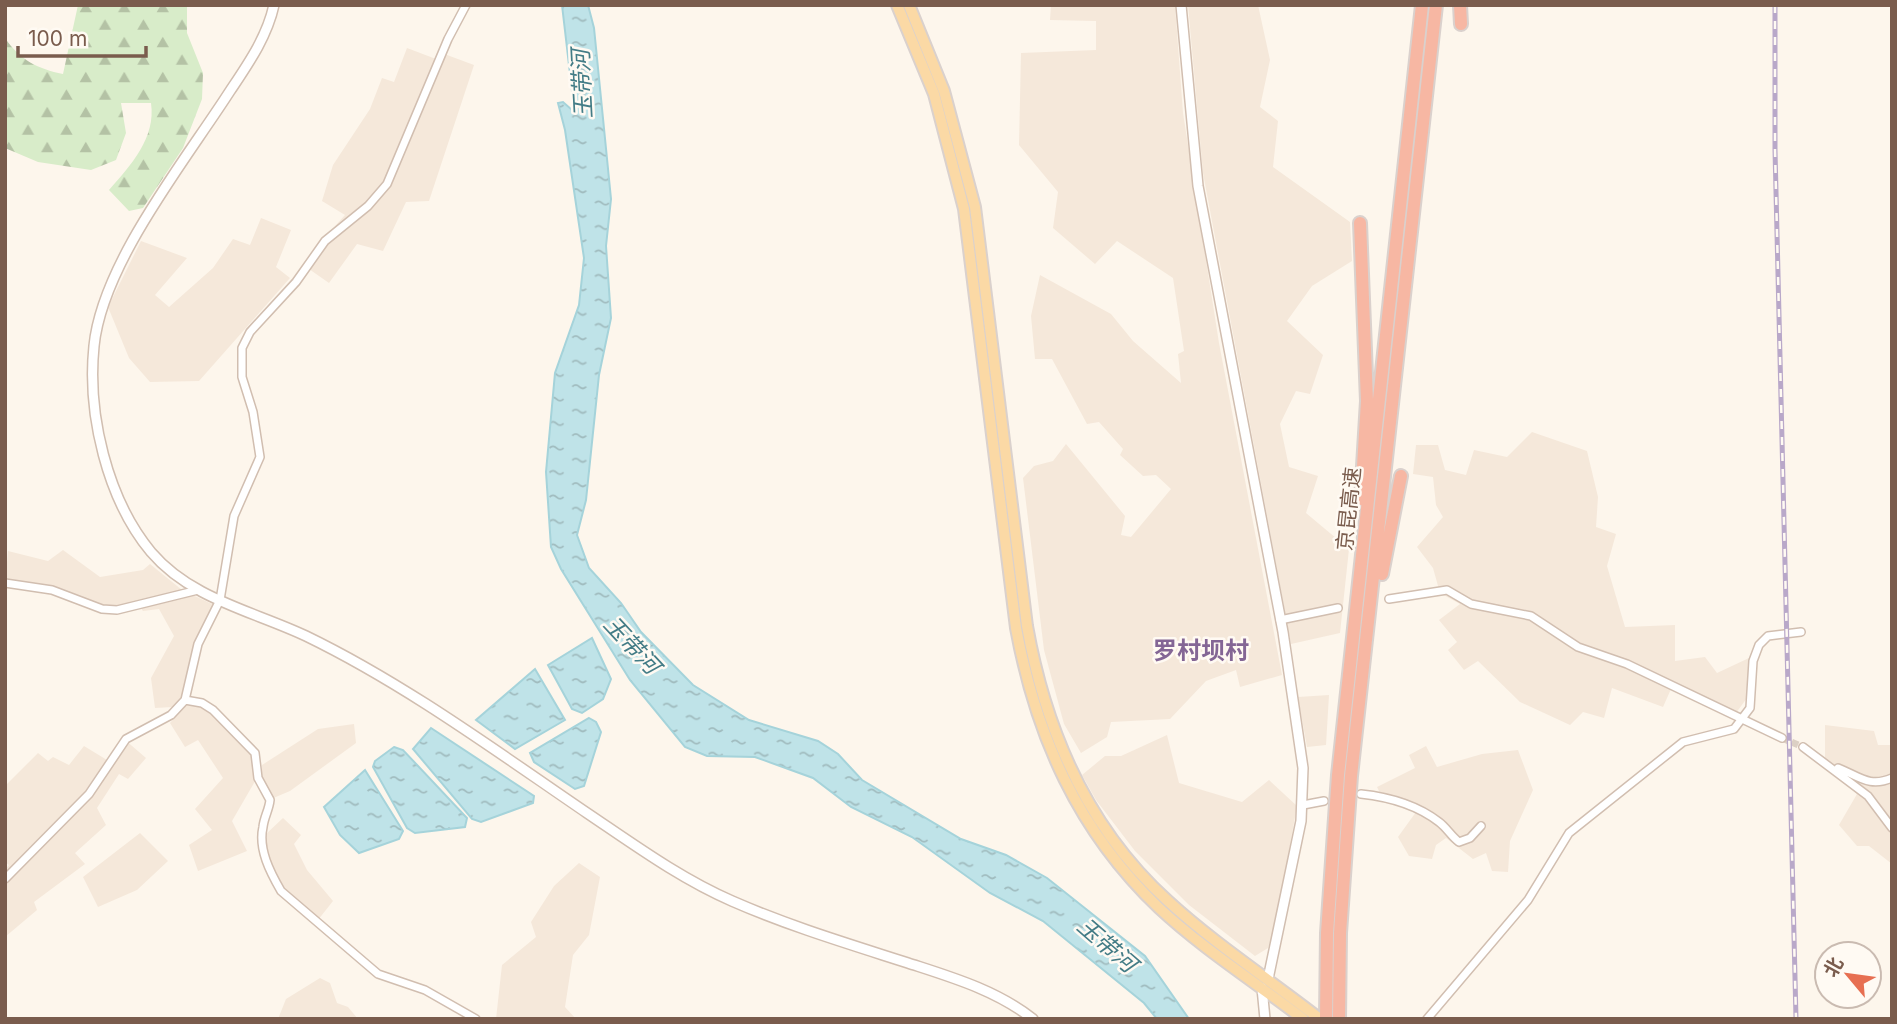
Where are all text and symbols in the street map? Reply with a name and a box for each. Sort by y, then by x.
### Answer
scale bar [18,14,145,58]
text: 100 m [28,26,87,51]
water label: 玉带河 [566,45,598,119]
street label: 京昆高速 [1332,466,1365,552]
water label: 玉带河 [598,610,668,683]
district label: 罗村坝村 [1153,636,1249,665]
water label: 玉带河 [1072,912,1145,981]
north arrow [1813,940,1883,1010]
text: 北 [1819,953,1848,981]

